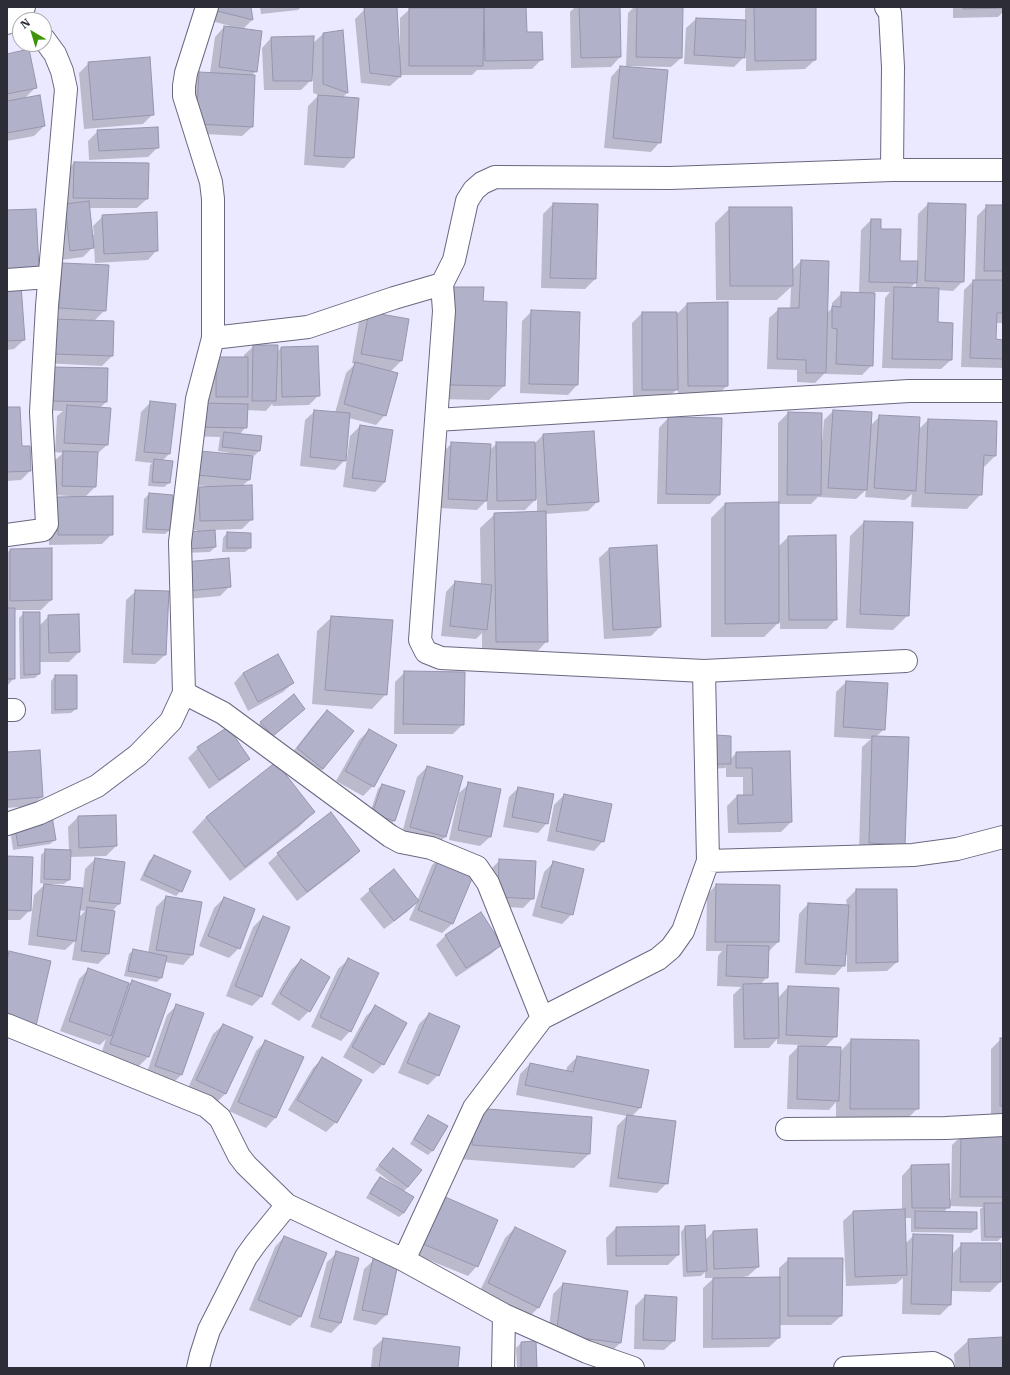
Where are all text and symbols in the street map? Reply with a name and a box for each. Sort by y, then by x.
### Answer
north arrow [12,12,52,52]
text: N [17,15,33,32]

